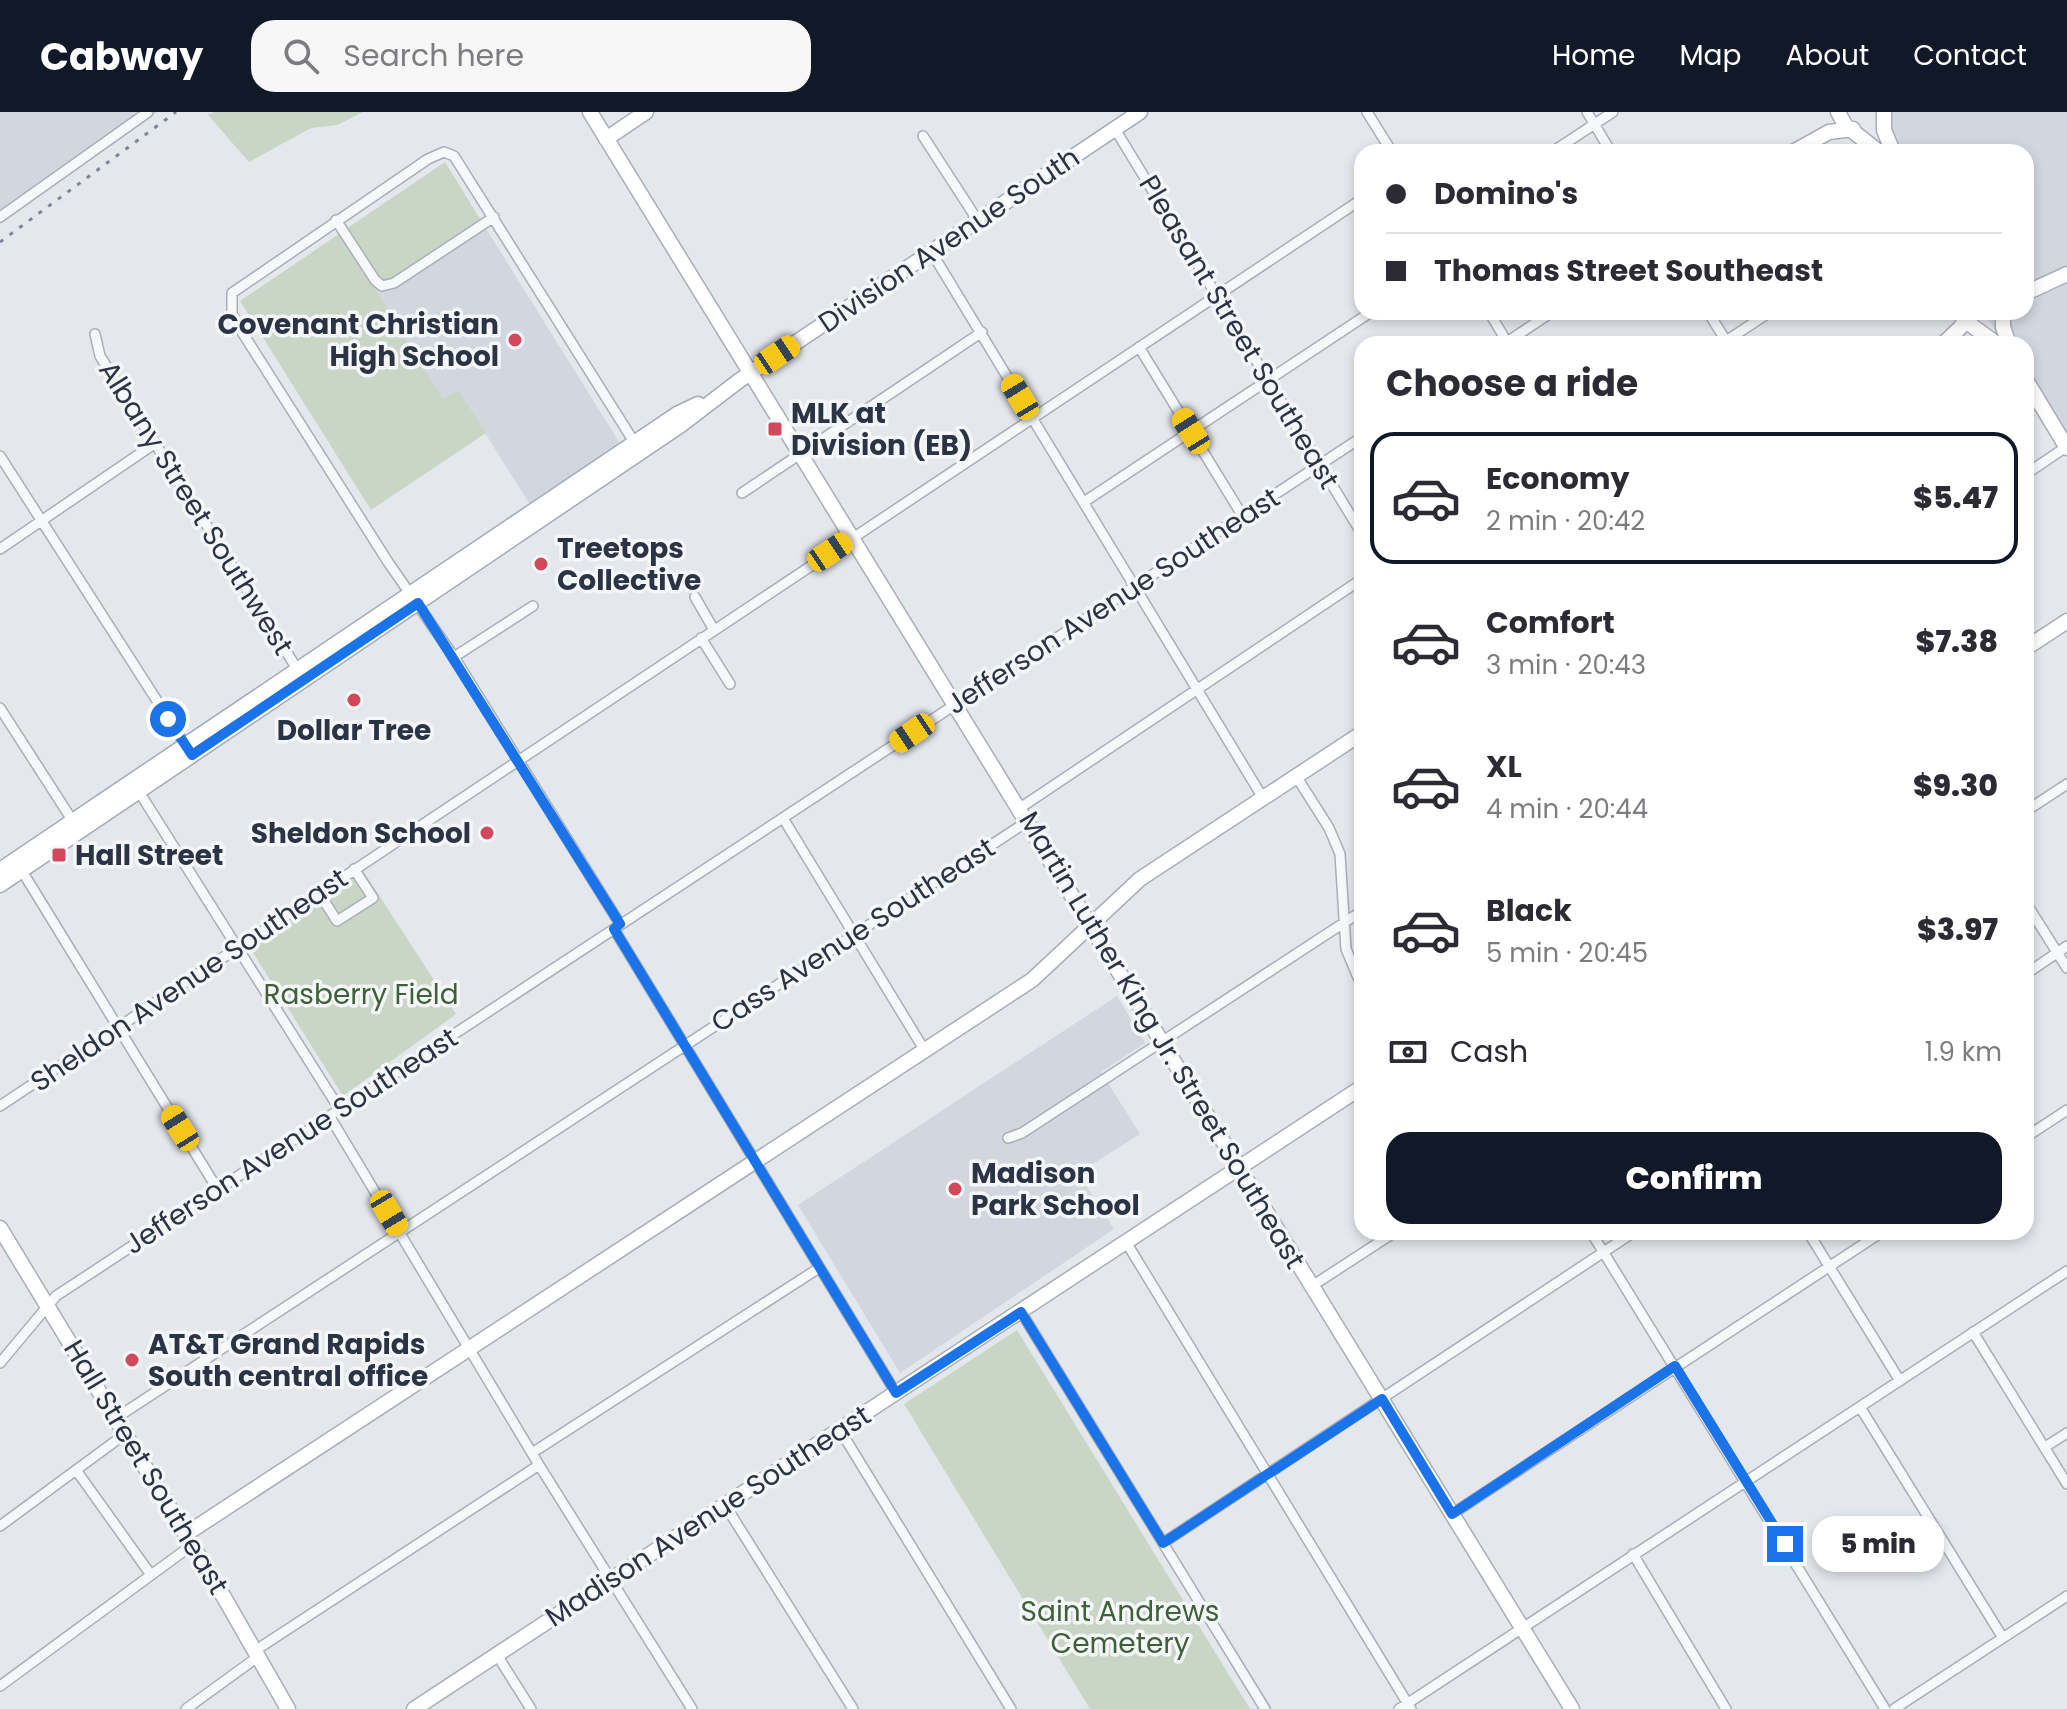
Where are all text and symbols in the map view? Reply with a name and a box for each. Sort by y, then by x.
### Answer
search box [251,20,811,92]
text: Cabway [40,30,203,83]
icon: search [279,34,323,78]
text: Search here [343,34,524,77]
text: Home [1552,36,1635,75]
text: Map [1679,36,1741,75]
text: About [1785,36,1869,75]
text: Contact [1913,36,2027,75]
street label: Division Avenue South [811,138,1087,342]
street label: Pleasant Street Southeast [1130,168,1348,496]
text: Domino's [1434,172,1578,215]
text: Thomas Street Southeast [1434,249,1823,292]
place label: Covenant Christian High School [217,305,499,376]
marker: Covenant Christian High School [506,331,524,349]
car [750,332,804,378]
street label: Albany Street Southwest [89,354,303,662]
text: Choose a ride [1386,358,1638,409]
car [997,370,1043,424]
place label: MLK at Division (EB) [791,394,972,465]
car [1168,404,1214,458]
marker: MLK at Division (EB) [766,420,784,438]
text: Economy [1486,457,1630,500]
icon: car [1390,462,1462,534]
text: $5.47 [1913,476,1998,519]
street label: Jefferson Avenue Southeast [939,478,1287,724]
text: 2 min · 20:42 [1486,503,1645,539]
place label: Treetops Collective [557,529,701,600]
car [803,529,857,575]
marker: Treetops Collective [532,555,550,573]
text: Comfort [1486,601,1615,644]
icon: car [1390,606,1462,678]
text: $7.38 [1916,620,1998,663]
text: 3 min · 20:43 [1486,647,1646,683]
marker: Dollar Tree [345,691,363,709]
route start [150,701,186,737]
car [885,710,939,756]
place label: Dollar Tree [277,711,431,750]
text: XL [1486,745,1522,788]
icon: car [1390,750,1462,822]
text: $9.30 [1913,764,1998,807]
text: 4 min · 20:44 [1486,791,1648,827]
street label: Martin Luther King Jr. Street Southeast [1010,804,1314,1276]
place label: Sheldon School [251,814,471,853]
marker: Sheldon School [478,824,496,842]
street label: Cass Avenue Southeast [703,828,1003,1042]
place label: Hall Street [75,836,223,875]
marker: Hall Street [50,846,68,864]
street label: Sheldon Avenue Southeast [23,859,355,1101]
text: Black [1486,889,1572,932]
icon: car [1390,894,1462,966]
text: $3.97 [1917,908,1998,951]
text: 5 min · 20:45 [1486,935,1648,971]
park label: Rasberry Field [263,975,459,1014]
street label: Jefferson Avenue Southeast [117,1018,465,1264]
icon: cash [1386,1030,1430,1074]
text: Cash [1450,1030,1528,1073]
text: 1.9 km [1925,1034,2002,1070]
car [157,1101,203,1155]
button: Confirm [1386,1132,2002,1224]
place label: Madison Park School [971,1154,1140,1225]
marker: Madison Park School [946,1180,964,1198]
car [366,1186,412,1240]
place label: AT&T Grand Rapids South central office [148,1325,428,1396]
street label: Hall Street Southeast [54,1332,238,1602]
marker: AT&T Grand Rapids South central office [123,1351,141,1369]
street label: Madison Avenue Southeast [538,1396,878,1636]
callout: 5 min [1813,1516,1945,1572]
route end [1767,1526,1803,1562]
text: 5 min [1840,1526,1916,1562]
park label: Saint Andrews Cemetery [1021,1592,1219,1663]

